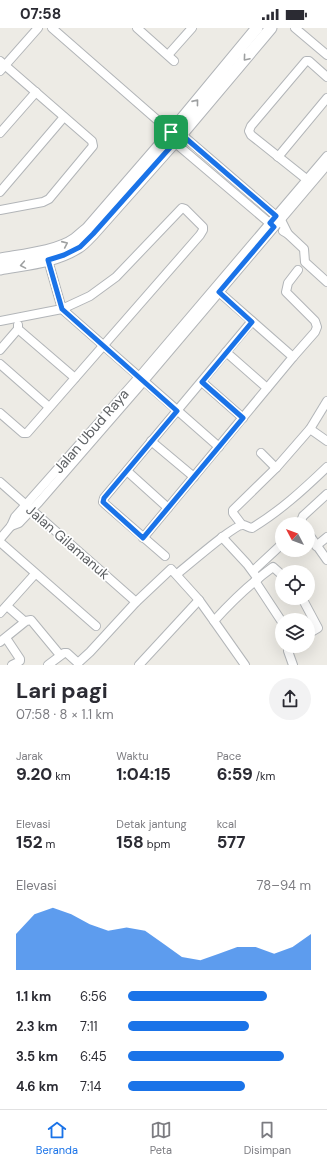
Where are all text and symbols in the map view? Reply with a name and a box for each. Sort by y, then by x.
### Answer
text: 07:58 [20,4,61,24]
one-way arrow [244,53,251,61]
one-way arrow [191,100,198,107]
pin [154,115,188,149]
icon: arrive [160,121,182,143]
one-way arrow [61,241,68,249]
one-way arrow [20,260,26,269]
street label: Jalan Ubud Raya [49,385,133,477]
street label: Jalan Gilamanuk [22,501,114,583]
north arrow [275,517,315,557]
map controls [275,517,315,653]
button: locate [275,565,315,605]
button: layers [275,613,315,653]
text: Lari pagi [16,676,108,705]
button: share [269,678,311,720]
text: 07:58 · 8 × 1.1 km [16,706,114,723]
text: Jarak [16,749,43,763]
text: Waktu [116,749,149,763]
text: Pace [217,749,241,763]
text: 9.20 [16,763,52,785]
text: 1:04:15 [116,763,171,785]
text: 6:59 [217,763,253,785]
text: km [52,769,71,783]
text: /km [253,769,275,783]
text: Elevasi [16,817,50,831]
text: Detak jantung [116,817,187,831]
text: kcal [217,817,237,831]
text: 152 [16,831,42,853]
text: 158 [116,831,144,853]
text: 577 [217,831,245,853]
text: m [42,837,55,851]
text: bpm [144,837,170,851]
text: Elevasi [16,877,57,894]
text: 78–94 m [257,877,311,894]
text: 1.1 km [16,988,51,1005]
text: 6:56 [80,988,107,1005]
text: 2.3 km [16,1018,57,1035]
text: 7:11 [80,1018,98,1035]
text: 3.5 km [16,1048,58,1065]
text: 6:45 [80,1048,107,1065]
text: 4.6 km [16,1078,58,1095]
text: 7:14 [80,1078,102,1095]
tab: Beranda [36,1119,78,1157]
tab: Peta [150,1119,172,1157]
tab: Disimpan [244,1119,291,1157]

